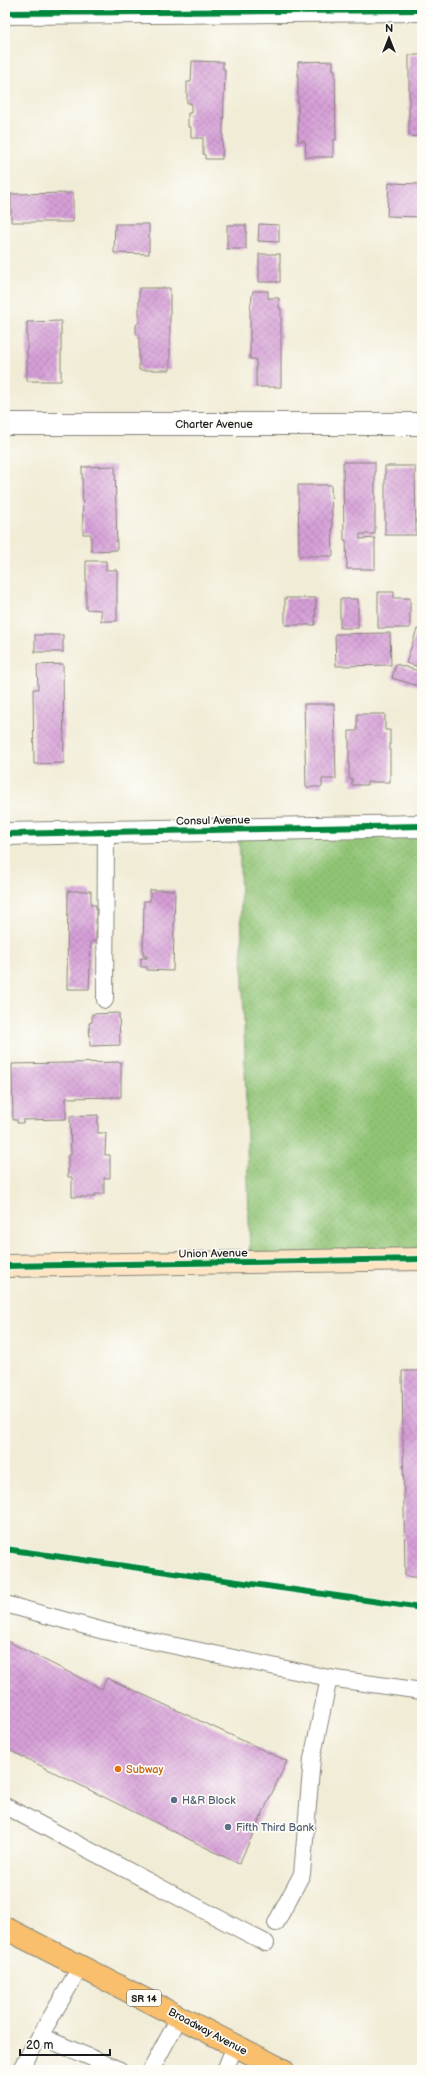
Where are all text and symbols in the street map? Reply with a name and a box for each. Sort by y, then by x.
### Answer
north arrow [369,18,409,58]
text: N [385,22,393,35]
street label: Charter Avenue [175,418,253,431]
street label: Consul Avenue [176,813,251,828]
street label: Union Avenue [178,1246,248,1261]
place label: Subway [126,1763,163,1776]
marker: Subway [113,1764,123,1774]
place label: H&R Block [182,1794,236,1807]
marker: H&R Block [169,1795,179,1805]
place label: Fifth Third Bank [236,1821,315,1834]
marker: Fifth Third Bank [223,1822,233,1832]
road number: SR 14 [127,1990,161,2006]
street label: Broadway Avenue [166,2005,250,2058]
scale bar [20,2031,110,2057]
text: 20 m [26,2038,53,2053]

